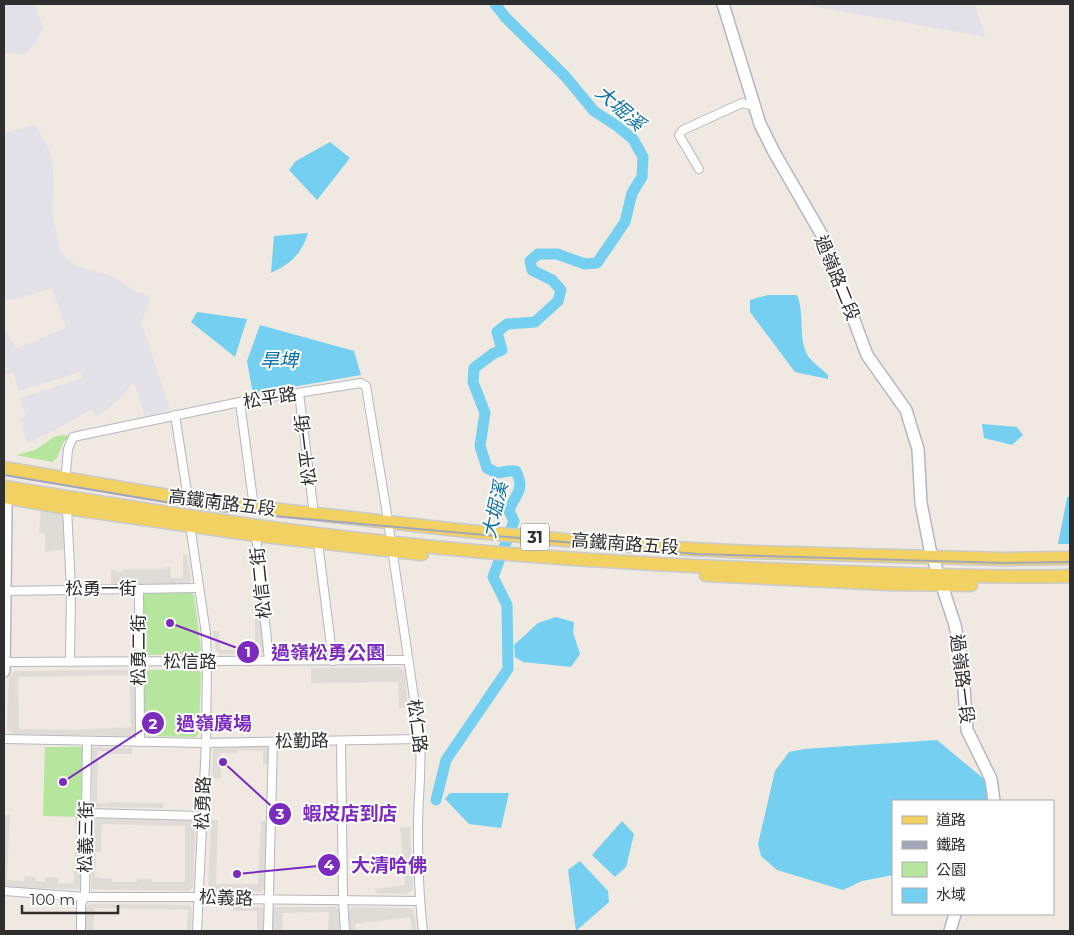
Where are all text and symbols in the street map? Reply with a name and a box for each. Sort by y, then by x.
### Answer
water label: 大堀溪 [591,81,651,137]
street label: 過嶺路二段 [810,232,864,324]
water label: 旱埤 [260,349,300,372]
street label: 松平路 [242,383,298,413]
street label: 松平一街 [291,413,321,487]
water label: 大堀溪 [477,477,513,540]
street label: 高鐵南路五段 [167,486,277,520]
road number: 31 [521,524,549,550]
street label: 高鐵南路五段 [570,529,680,559]
street label: 松信二街 [246,546,276,620]
street label: 松勇一街 [65,578,137,600]
street label: 松勇二街 [128,614,150,686]
street label: 過嶺路一段 [946,633,978,725]
callout: 過嶺松勇公園 [236,635,395,669]
text: 過嶺松勇公園 [271,641,385,664]
text: 1 [245,642,251,661]
street label: 松信路 [163,651,217,673]
street label: 松仁路 [403,698,431,754]
callout: 過嶺廣場 [141,706,262,740]
text: 過嶺廣場 [176,712,252,735]
text: 2 [149,714,158,733]
street label: 松勤路 [275,730,329,752]
street label: 松勇路 [191,776,215,830]
callout: 蝦皮店到店 [267,797,407,831]
legend [892,800,1054,915]
street label: 松義三街 [74,801,98,873]
text: 蝦皮店到店 [302,802,398,825]
text: 3 [275,804,285,823]
text: 道路 [936,810,966,829]
text: 鐵路 [936,835,966,854]
callout: 大清哈佛 [316,848,437,882]
text: 大清哈佛 [351,854,427,877]
text: 4 [324,855,335,874]
text: 公園 [936,860,966,879]
scale bar [22,882,119,914]
text: 水域 [936,885,966,904]
street label: 松義路 [199,886,253,910]
text: 100 m [30,890,75,909]

